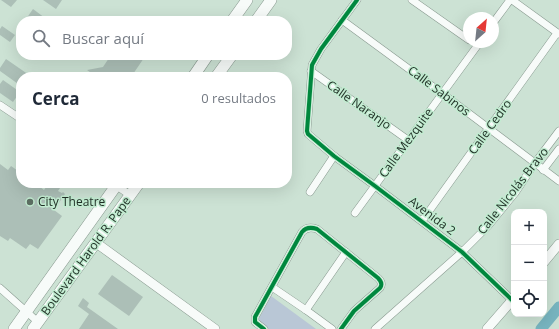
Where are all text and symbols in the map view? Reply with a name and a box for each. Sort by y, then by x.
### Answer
north arrow [463,12,499,48]
search box [16,16,292,60]
icon: search [30,27,52,49]
text: Buscar aquí [62,28,144,48]
street label: Calle Sabinos [405,62,474,120]
street label: Calle Naranjo [324,76,395,133]
text: Cerca [32,87,80,110]
text: 0 resultados [201,89,276,107]
street label: Calle Cedro [464,96,515,158]
street label: Calle Mezquite [375,104,437,181]
street label: Calle Nicolás Bravo [473,144,552,238]
street label: Avenida 2 [405,192,459,239]
street label: Boulevard Harold R. Pape [37,193,135,319]
place label: City Theatre [38,193,106,210]
marker: City Theatre [25,197,35,207]
map controls [511,209,547,317]
button: + [511,209,547,245]
button: − [511,245,547,281]
button: locate [511,281,547,317]

